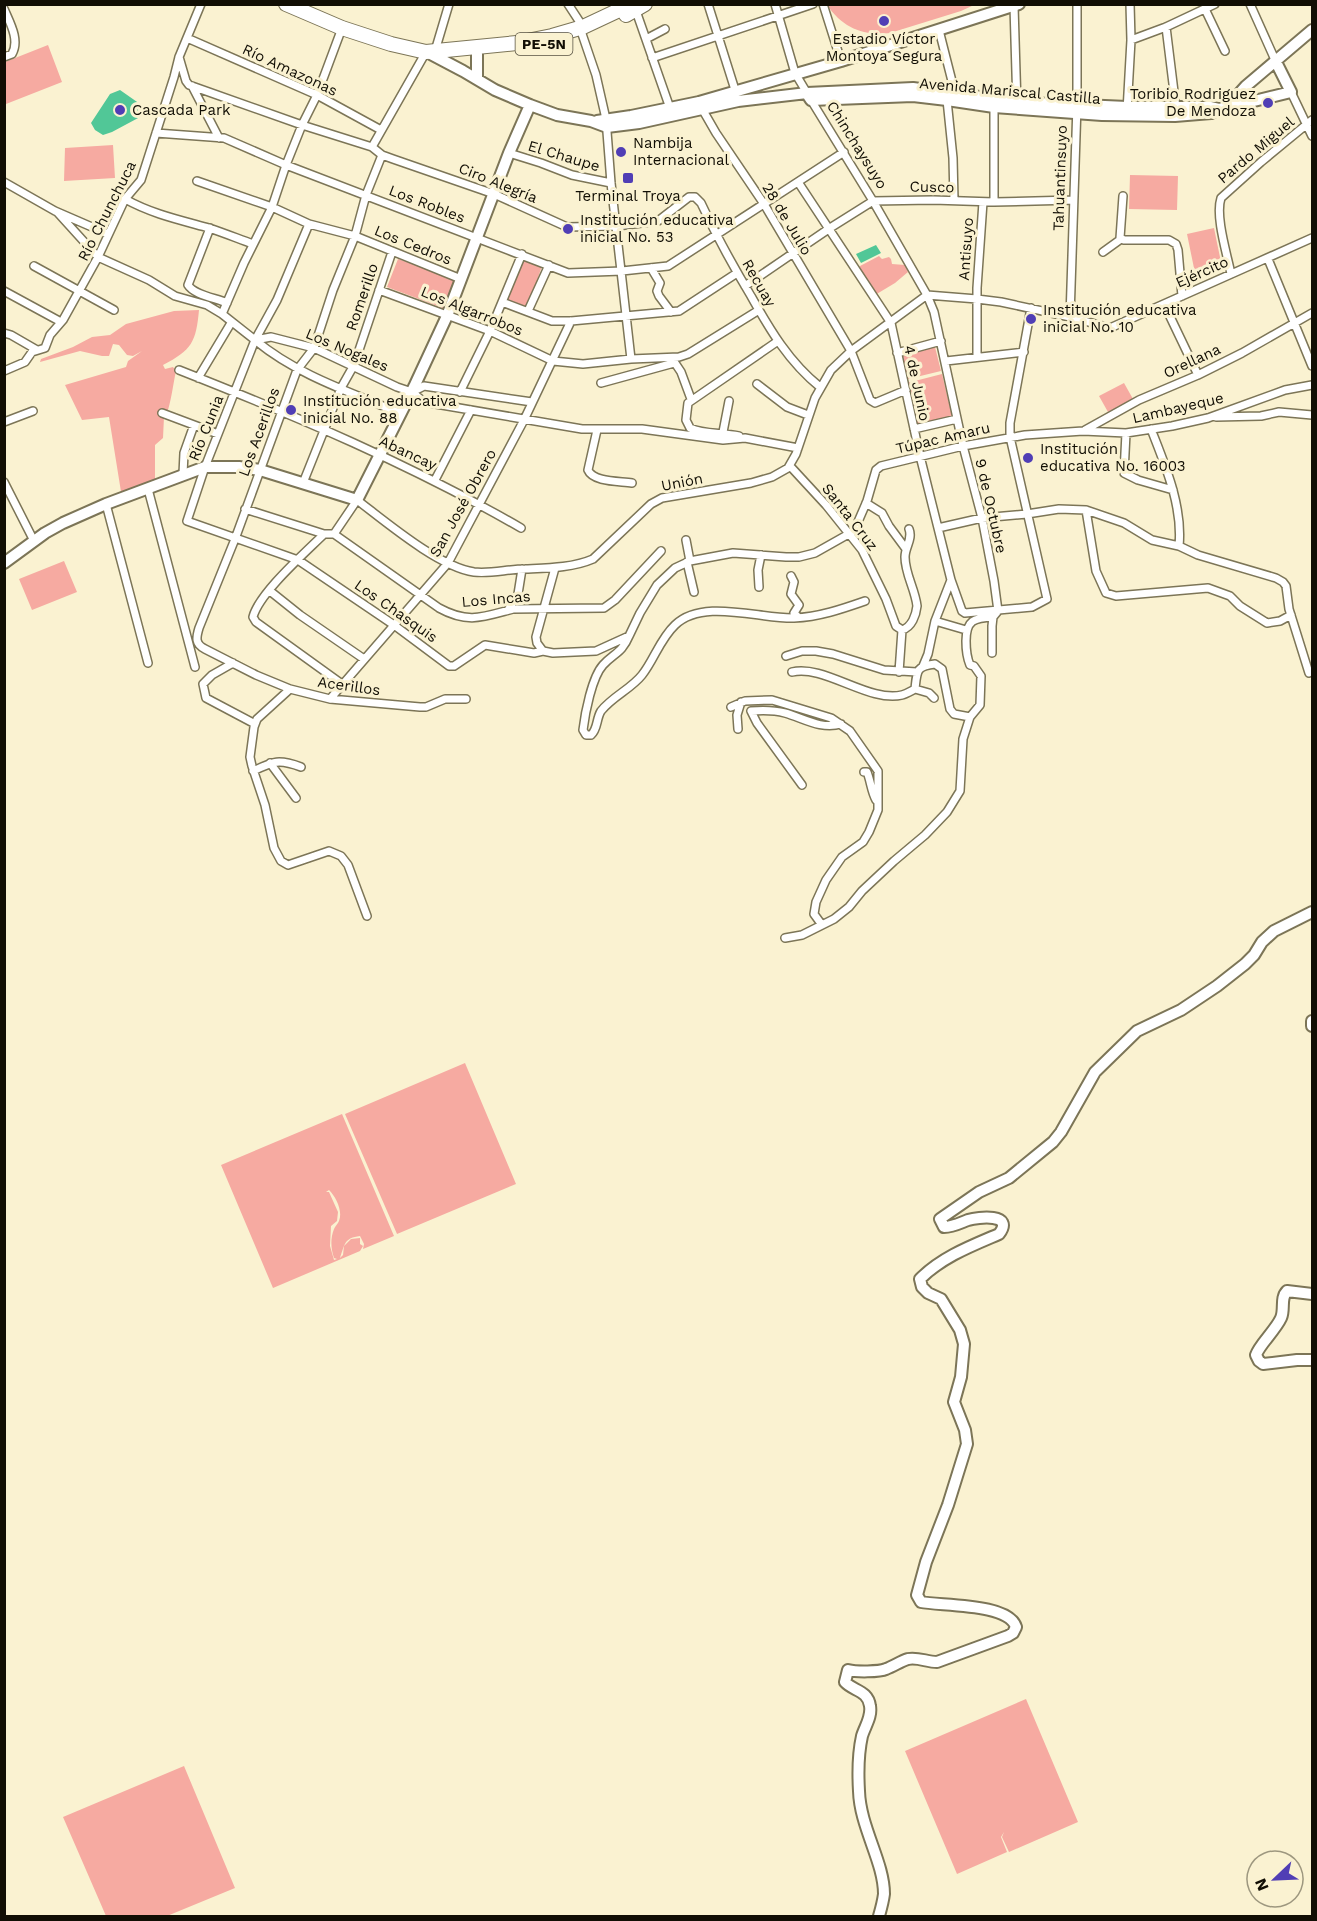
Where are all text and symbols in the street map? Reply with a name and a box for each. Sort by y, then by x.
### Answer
marker: Estadio Víctor Montoya Segura [877,14,891,28]
place label: Estadio Víctor Montoya Segura [826,30,943,65]
road number: PE-5N [516,33,572,55]
street label: Río Amazonas [240,40,340,100]
street label: Avenida Mariscal Castilla [919,74,1102,108]
place label: Toribio Rodriguez De Mendoza [1130,85,1256,120]
marker: Toribio Rodriguez De Mendoza [1261,96,1275,110]
street label: Chinchaysuyo [823,98,891,192]
place label: Cascada Park [132,101,231,119]
marker: Cascada Park [113,103,127,117]
street label: Pardo Miguel [1214,113,1298,187]
street label: Tahuantinsuyo [1049,125,1071,231]
place label: Nambija Internacional [633,134,730,169]
street label: El Chaupe [526,137,602,175]
marker: Nambija Internacional [614,145,628,159]
street label: Río Chunchuca [74,157,140,264]
street label: Ciro Alegría [456,159,541,207]
marker: Terminal Troya [621,171,635,185]
street label: Cusco [909,178,955,196]
street label: 28 de Julio [758,180,816,258]
street label: Los Robles [386,181,468,227]
place label: Terminal Troya [575,187,681,205]
place label: Institución educativa inicial No. 53 [580,211,734,246]
street label: Antisuyo [955,217,977,281]
street label: Los Cedros [372,221,454,269]
marker: Institución educativa inicial No. 53 [561,222,575,236]
street label: Ejército [1173,252,1231,292]
street label: Recuay [738,256,780,310]
street label: Romerillo [342,261,382,333]
street label: Los Algarrobos [418,282,526,340]
place label: Institución educativa inicial No. 10 [1043,301,1197,336]
marker: Institución educativa inicial No. 10 [1024,312,1038,326]
street label: Los Nogales [303,324,391,376]
street label: Orellana [1160,340,1224,382]
street label: 4 de Junio [900,343,934,423]
street label: Los Acerillos [235,385,283,479]
street label: Lambayeque [1131,389,1225,427]
street label: Río Cunia [185,392,228,464]
place label: Institución educativa inicial No. 88 [303,392,457,427]
marker: Institución educativa inicial No. 88 [284,403,298,417]
street label: Túpac Amaru [894,418,992,458]
street label: Abancay [376,432,440,474]
place label: Institución educativa No. 16003 [1040,440,1186,475]
street label: San José Obrero [426,446,500,560]
marker: Institución educativa No. 16003 [1021,451,1035,465]
street label: 9 de Octubre [971,457,1011,555]
street label: Unión [660,469,704,495]
street label: Santa Cruz [818,480,882,554]
street label: Los Chasquis [351,576,441,646]
street label: Los Incas [461,587,531,611]
street label: Acerillos [317,673,382,699]
north arrow [1245,1849,1305,1909]
text: N [1251,1875,1273,1894]

